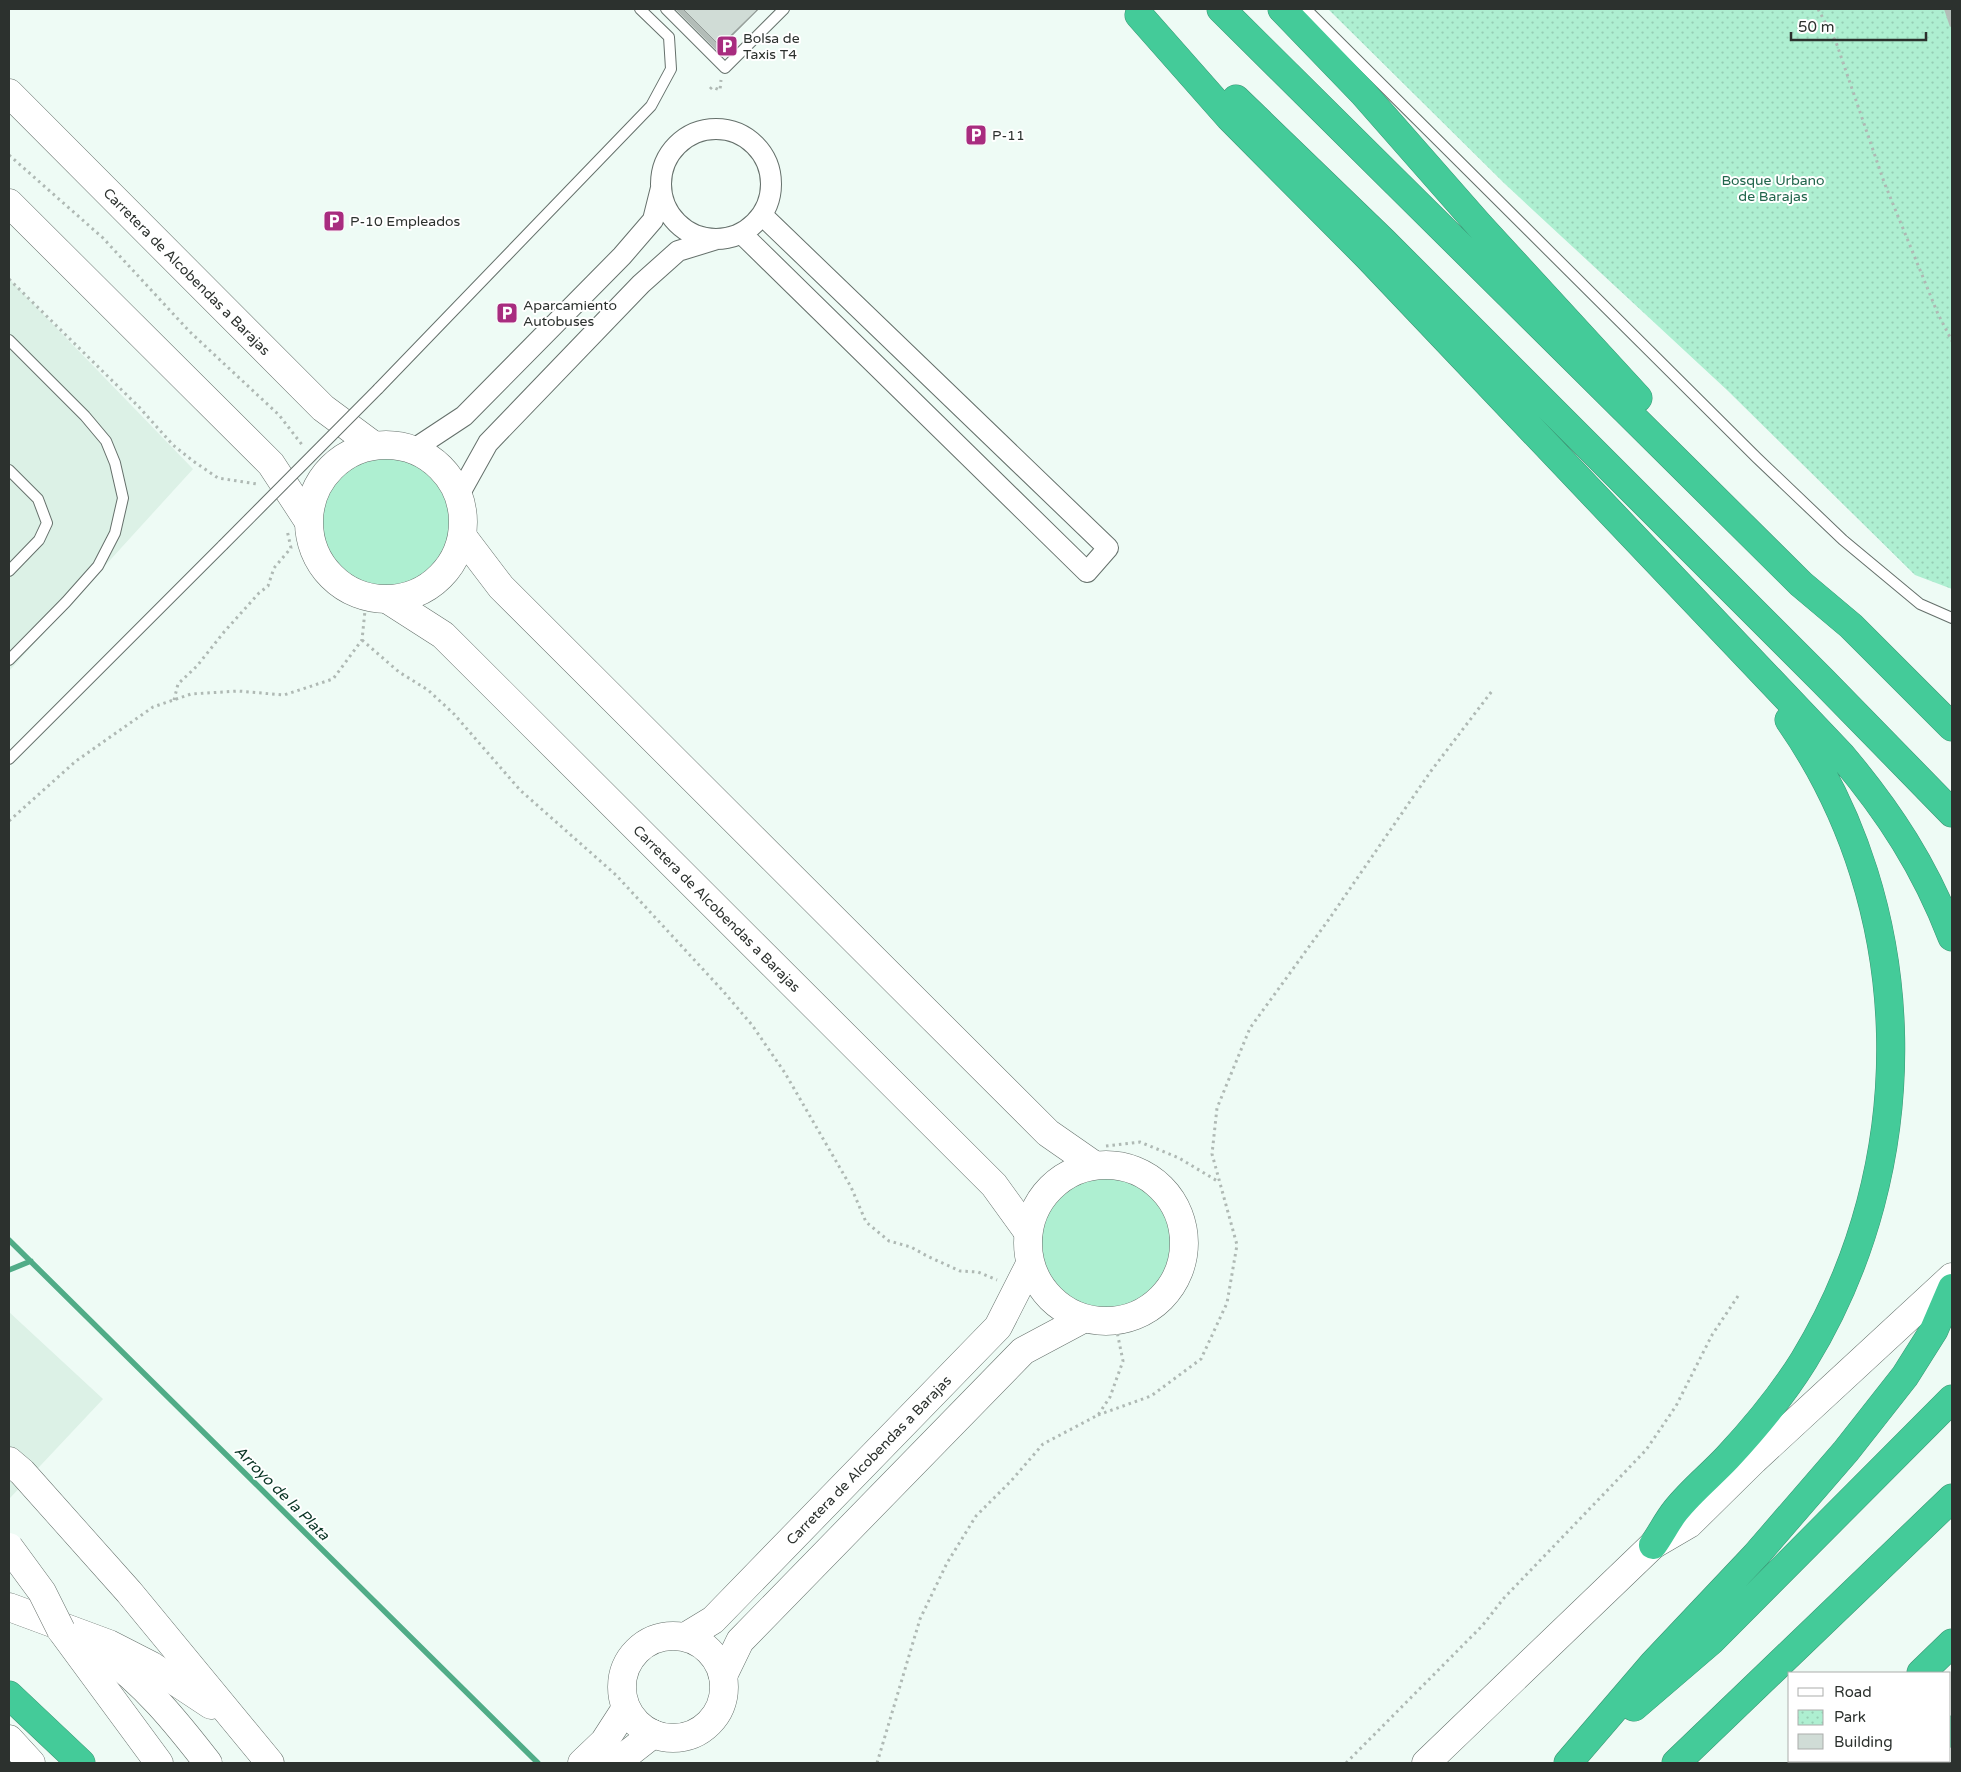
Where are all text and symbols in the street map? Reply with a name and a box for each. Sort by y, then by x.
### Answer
scale bar [1791,10,1926,42]
text: 50 m [1798,18,1835,36]
place label: Bolsa de Taxis T4 [743,30,800,63]
parking icon: Bolsa de Taxis T4 [715,34,739,58]
parking icon: P-11 [964,123,988,147]
place label: P-11 [992,127,1025,144]
park label: Bosque Urbano de Barajas [1721,172,1825,205]
street label: Carretera de Alcobendas a Barajas [100,184,274,359]
parking icon: P-10 Empleados [322,209,346,233]
place label: P-10 Empleados [350,213,460,230]
place label: Aparcamiento Autobuses [523,297,617,330]
parking icon: Aparcamiento Autobuses [495,301,519,325]
street label: Carretera de Alcobendas a Barajas [630,821,804,996]
street label: Carretera de Alcobendas a Barajas [783,1372,955,1548]
water label: Arroyo de la Plata [231,1442,333,1544]
legend [1788,1672,1951,1762]
text: Road [1834,1683,1872,1701]
text: Park [1834,1708,1866,1726]
text: Building [1834,1733,1893,1751]

